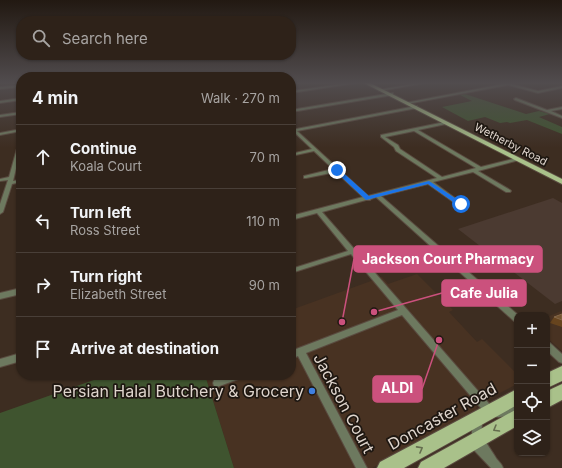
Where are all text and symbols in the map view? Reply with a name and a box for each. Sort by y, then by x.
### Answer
search box [16,16,296,60]
icon: search [30,27,52,49]
text: Search here [62,29,148,48]
text: 4 min [32,88,78,108]
text: Walk · 270 m [201,90,280,106]
street label: Wetherby Road [472,120,550,168]
text: Continue [70,139,137,158]
icon: ahead [32,146,54,168]
text: 70 m [250,149,280,165]
text: Koala Court [70,158,142,174]
route end [328,161,346,179]
route start [452,195,470,213]
text: Turn left [70,203,131,222]
icon: left [32,210,54,232]
text: 110 m [246,213,280,229]
text: Ross Street [70,222,140,238]
callout: Jackson Court Pharmacy [354,246,542,272]
text: Jackson Court Pharmacy [362,250,535,267]
text: Turn right [70,267,142,286]
icon: right [32,274,54,296]
text: 90 m [249,277,280,293]
callout: Cafe Julia [442,280,526,306]
text: Cafe Julia [450,284,518,301]
text: Elizabeth Street [70,286,166,302]
map controls [514,312,550,456]
button: + [514,312,550,348]
icon: arrive [32,338,54,360]
text: Arrive at destination [70,339,219,358]
button: − [514,348,550,384]
street label: Jackson Court [309,350,379,456]
callout: ALDI [373,376,422,402]
street label: Doncaster Road [384,378,500,454]
text: ALDI [381,379,413,396]
place label: Persian Halal Butchery & Grocery [53,381,304,401]
button: locate [514,384,550,420]
marker: Persian Halal Butchery & Grocery [307,386,317,396]
button: layers [514,420,550,456]
one-way arrow [493,424,500,431]
one-way arrow [416,446,423,454]

